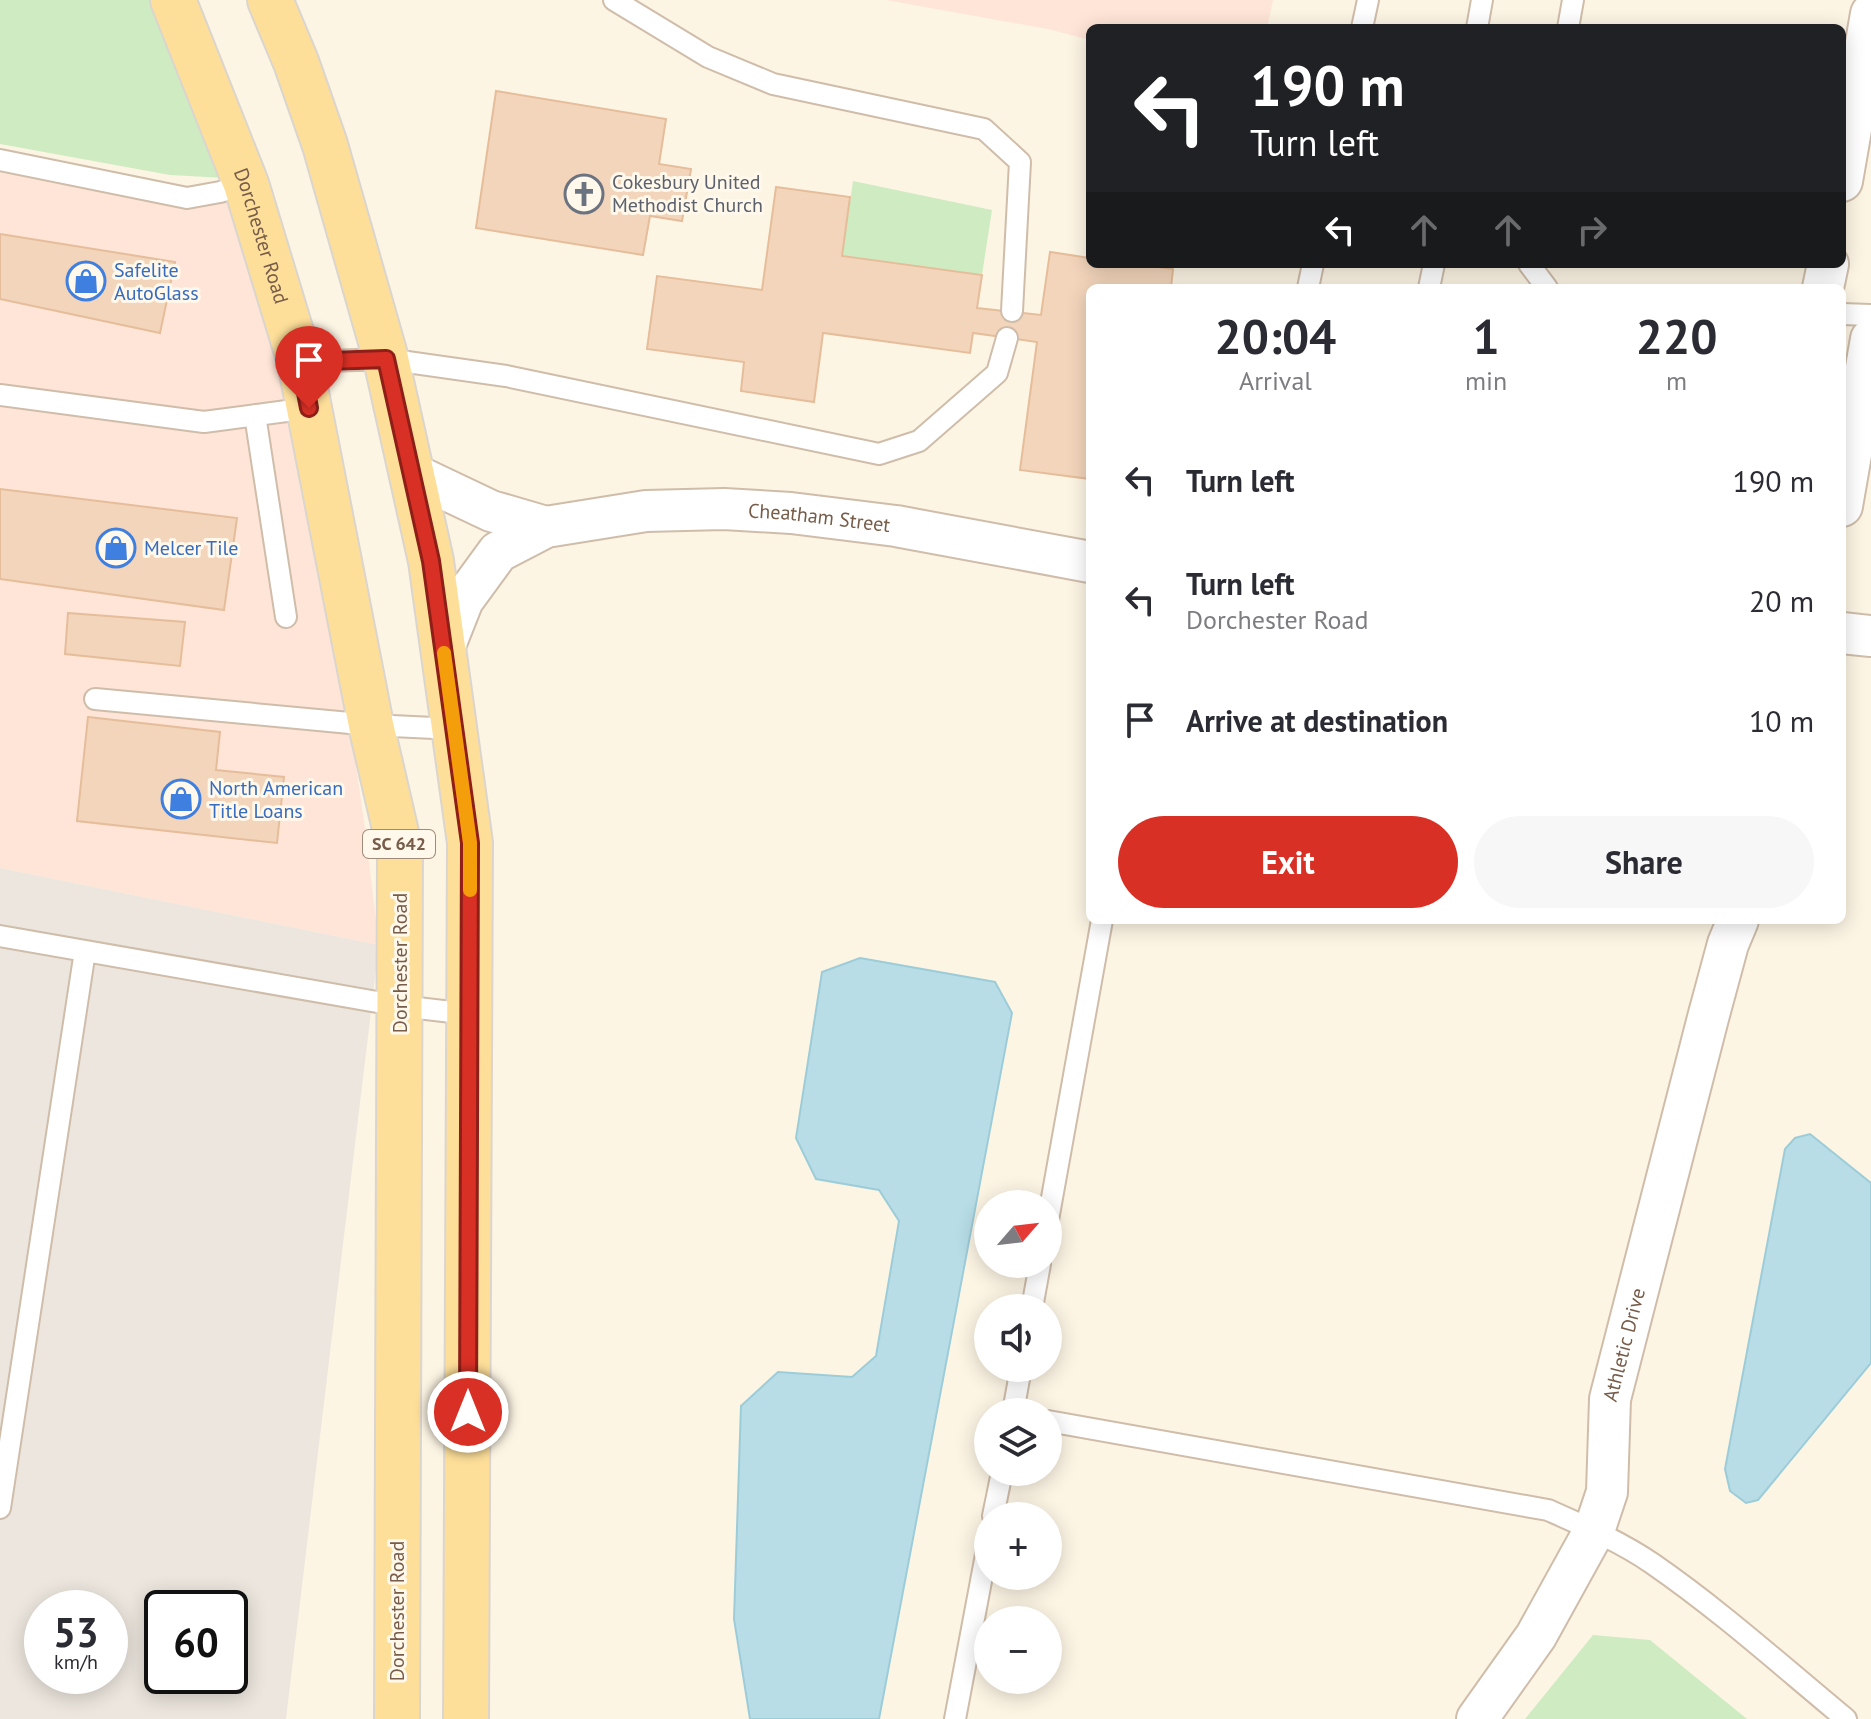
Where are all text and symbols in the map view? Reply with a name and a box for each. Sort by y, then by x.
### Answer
text: 190 m [1250,49,1405,121]
icon: left [1118,56,1222,160]
text: Turn left [1250,119,1379,166]
street label: Dorchester Road [228,164,295,307]
place label: Cokesbury United Methodist Church [612,169,763,218]
church icon: Cokesbury United Methodist Church [563,173,605,215]
icon: left [1318,208,1362,252]
icon: ahead [1402,208,1446,252]
icon: ahead [1486,208,1530,252]
icon: right [1570,208,1614,252]
place label: Safelite AutoGlass [114,257,199,306]
shop icon: Safelite AutoGlass [65,260,107,302]
text: 20:04 [1215,305,1336,367]
text: 1 [1472,305,1500,367]
text: 220 [1636,305,1717,367]
pin [275,326,343,408]
icon: arrive [287,338,331,382]
text: Arrival [1239,364,1312,397]
text: min [1465,364,1507,397]
text: m [1666,364,1687,397]
icon: left [1118,458,1162,502]
text: Turn left [1186,461,1294,500]
text: 190 m [1733,461,1814,500]
street label: Cheatham Street [747,497,892,538]
shop icon: Melcer Tile [95,527,137,569]
place label: Melcer Tile [144,535,239,561]
text: Turn left [1186,564,1294,603]
icon: left [1118,578,1162,622]
text: 20 m [1749,581,1814,620]
text: Dorchester Road [1186,603,1368,636]
icon: arrive [1118,698,1162,742]
text: Arrive at destination [1186,701,1448,740]
text: 10 m [1749,701,1814,740]
place label: North American Title Loans [209,775,343,824]
shop icon: North American Title Loans [160,778,202,820]
button: Exit [1118,816,1458,908]
button: Share [1474,816,1814,908]
road number: SC 642 [363,830,435,858]
street label: Dorchester Road [387,893,413,1033]
north arrow [974,1190,1062,1278]
map controls [974,1190,1062,1694]
street label: Athletic Drive [1597,1285,1651,1404]
button: sound [974,1294,1062,1382]
position arrow [426,1370,510,1454]
button: layers [974,1398,1062,1486]
button: + [974,1502,1062,1590]
street label: Dorchester Road [384,1541,410,1681]
speed limit sign: 60 [144,1590,248,1694]
text: 53 [53,1606,99,1658]
button: − [974,1606,1062,1694]
text: km/h [54,1649,98,1675]

